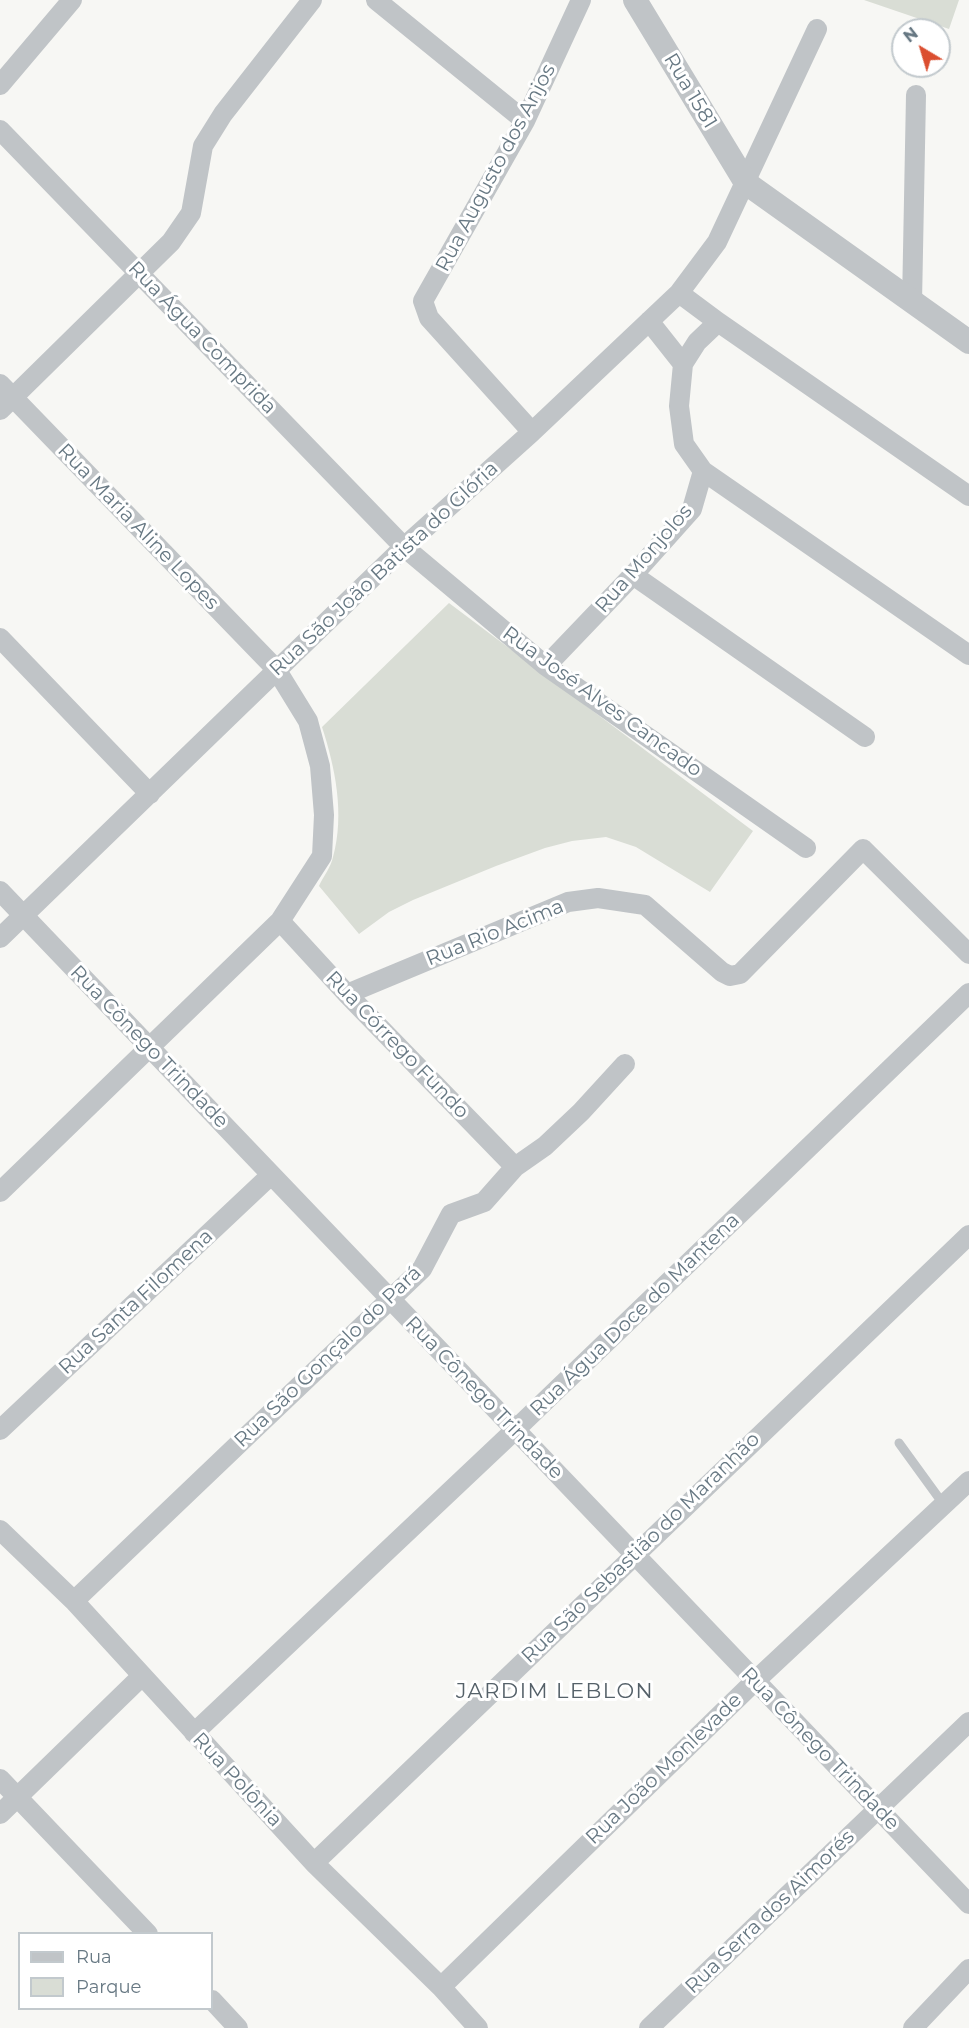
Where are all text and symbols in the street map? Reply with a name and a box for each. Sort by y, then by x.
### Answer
north arrow [891,18,951,78]
text: N [900,24,922,46]
street label: Rua 1581 [658,49,722,133]
street label: Rua Augusto dos Anjos [431,60,561,276]
street label: Rua Água Comprida [123,257,281,419]
street label: Rua Maria Aline Lopes [52,439,224,615]
street label: Rua São João Batista do Glória [265,457,503,681]
street label: Rua Monjolos [590,500,698,618]
street label: Rua José Alves Cancado [498,622,706,782]
street label: Rua Rio Acima [423,894,567,972]
street label: Rua Cônego Trindade [65,961,233,1133]
street label: Rua Córrego Fundo [320,966,474,1124]
street label: Rua Água Doce do Mantena [525,1209,745,1421]
street label: Rua Santa Filomena [54,1224,218,1380]
street label: Rua São Gonçalo do Pará [229,1261,427,1453]
street label: Rua Cônego Trindade [400,1312,568,1484]
street label: Rua São Sebastião do Maranhão [517,1428,765,1668]
street label: Rua Cônego Trindade [736,1663,904,1835]
district label: JARDIM LEBLON [456,1679,654,1705]
street label: Rua João Monlevade [581,1688,747,1850]
street label: Rua Polônia [187,1728,287,1832]
street label: Rua Serra dos Aimorés [681,1825,859,1999]
legend [18,1932,213,2010]
text: Rua [76,1946,112,1968]
text: Parque [76,1976,141,1998]

